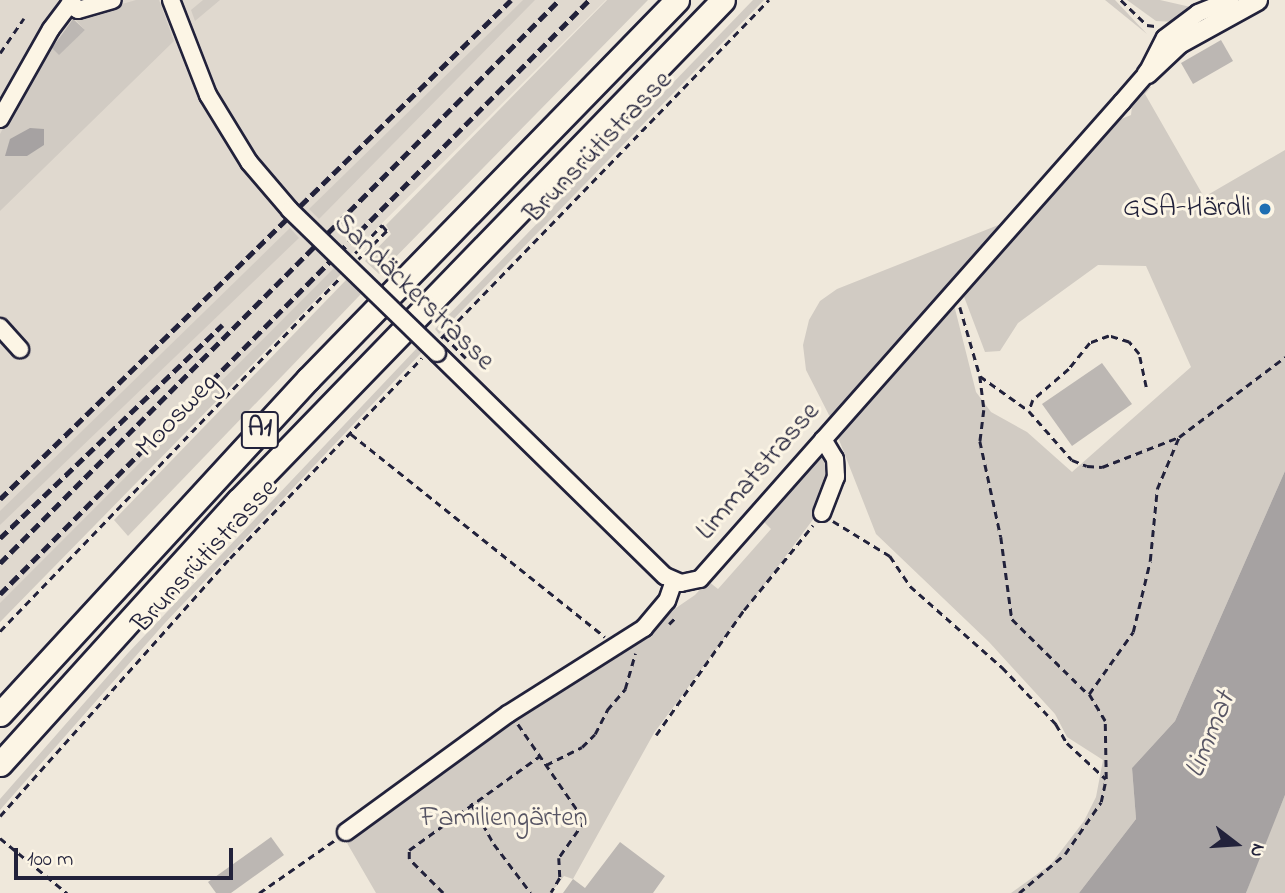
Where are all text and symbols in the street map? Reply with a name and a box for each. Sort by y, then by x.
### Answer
street label: Brunsrütistrasse [518,65,680,231]
place label: GSA-Härdli [1123,192,1251,226]
marker: GSA-Härdli [1257,201,1273,217]
street label: Sandäckerstrasse [325,208,501,378]
street label: Moosweg [130,367,226,465]
street label: Limmatstrasse [690,396,828,548]
road number: A1 [241,408,279,452]
street label: Brunsrütistrasse [126,473,286,641]
water label: Limmat [1178,687,1244,783]
park label: Familiengärten [420,802,588,836]
north arrow [1201,809,1271,879]
scale bar [18,834,236,878]
text: N [1242,840,1271,860]
text: 100 m [27,845,73,875]

